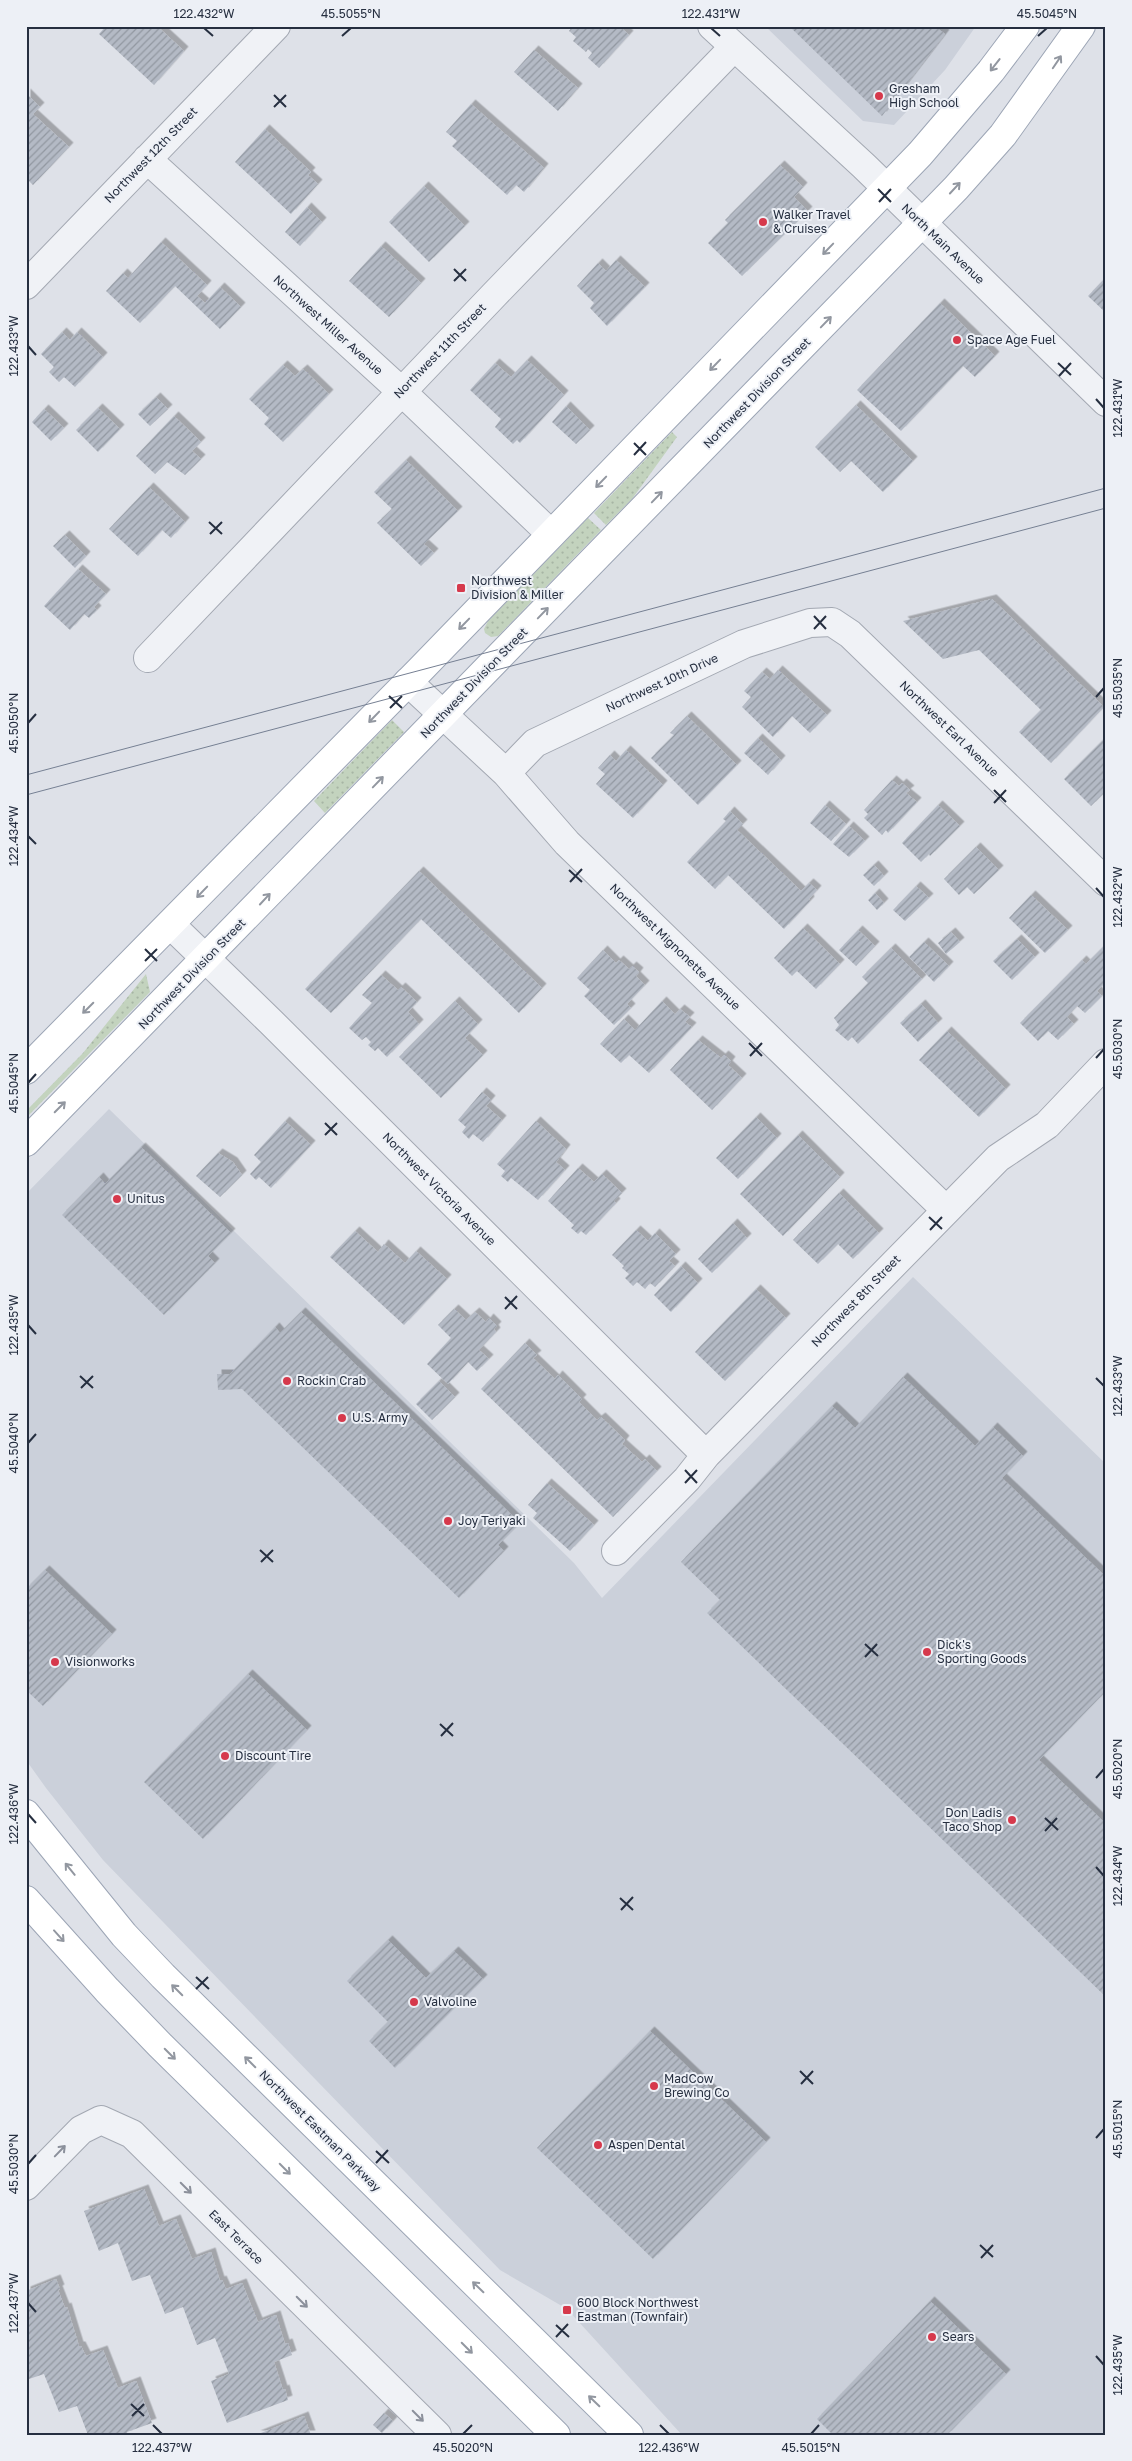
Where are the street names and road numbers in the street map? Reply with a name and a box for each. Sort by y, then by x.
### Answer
street label: Northwest 12th Street [101,103,200,206]
street label: North Main Avenue [899,200,988,287]
street label: Northwest Miller Avenue [271,272,386,378]
street label: Northwest 11th Street [390,300,489,401]
street label: Northwest Division Street [700,334,814,451]
street label: Northwest Division Street [417,624,531,741]
street label: Northwest 10th Drive [603,650,720,715]
street label: Northwest Earl Avenue [897,677,1002,780]
street label: Northwest Mignonette Avenue [607,880,744,1013]
street label: Northwest Division Street [135,915,249,1032]
street label: Northwest Victoria Avenue [380,1129,499,1248]
street label: Northwest 8th Street [808,1251,904,1350]
street label: Northwest Eastman Parkway [256,2067,384,2195]
street label: East Terrace [206,2206,267,2267]

